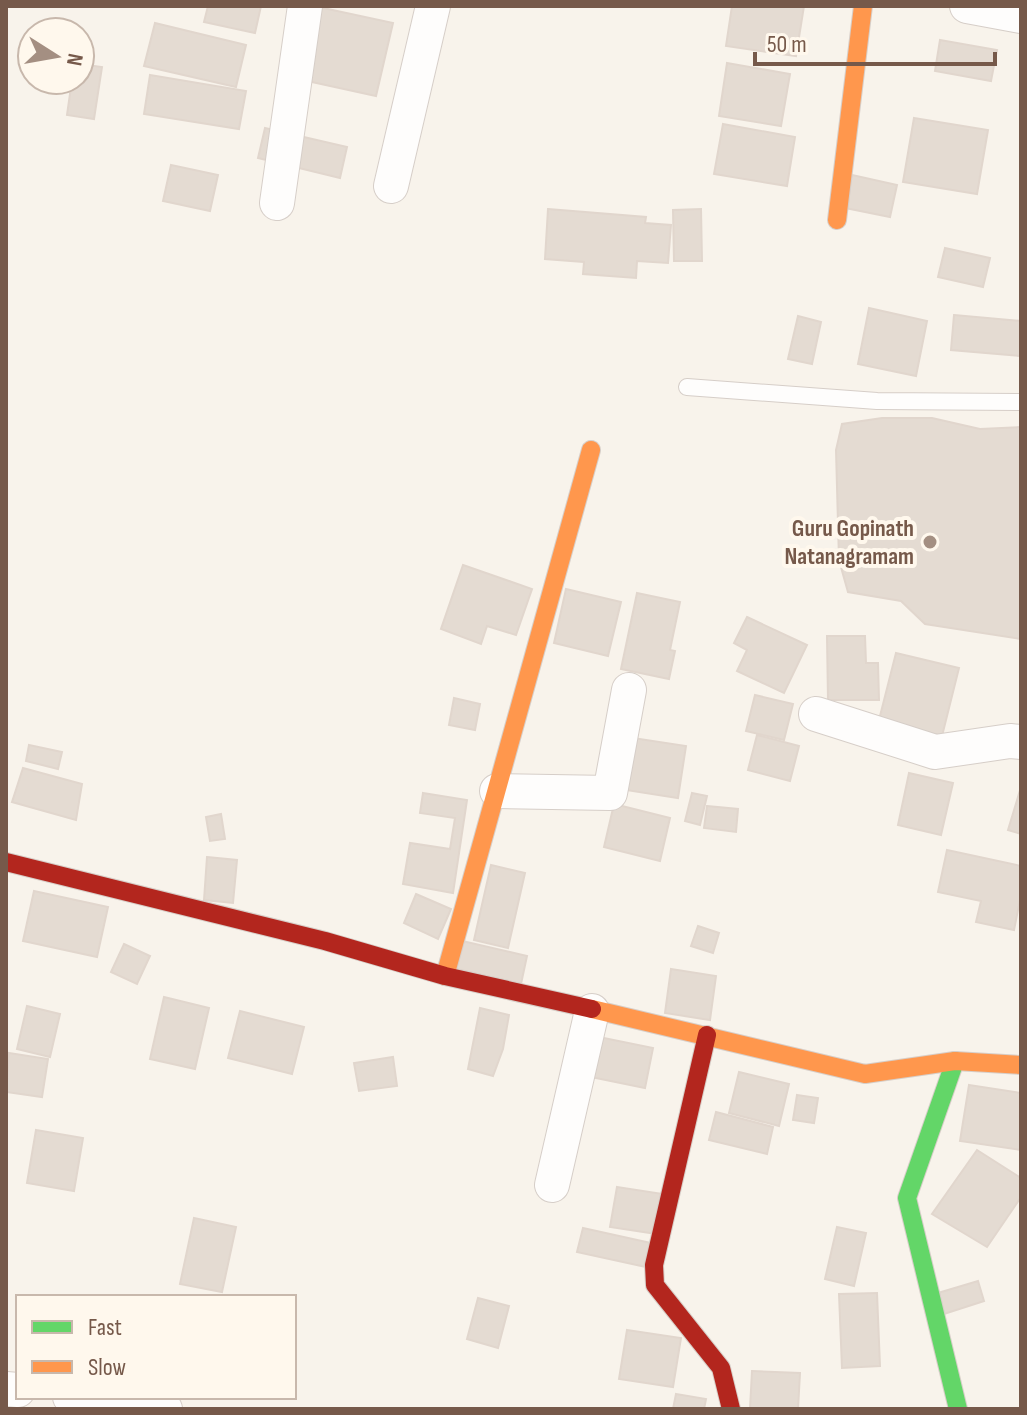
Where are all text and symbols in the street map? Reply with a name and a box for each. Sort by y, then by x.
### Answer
north arrow [16,16,96,96]
scale bar [755,16,995,66]
text: 50 m [767,30,807,59]
text: N [60,51,89,68]
place label: Guru Gopinath Natanagramam [784,514,914,571]
marker: Guru Gopinath Natanagramam [921,533,939,551]
legend [16,1295,296,1399]
text: Fast [88,1313,122,1342]
text: Slow [88,1353,126,1382]

